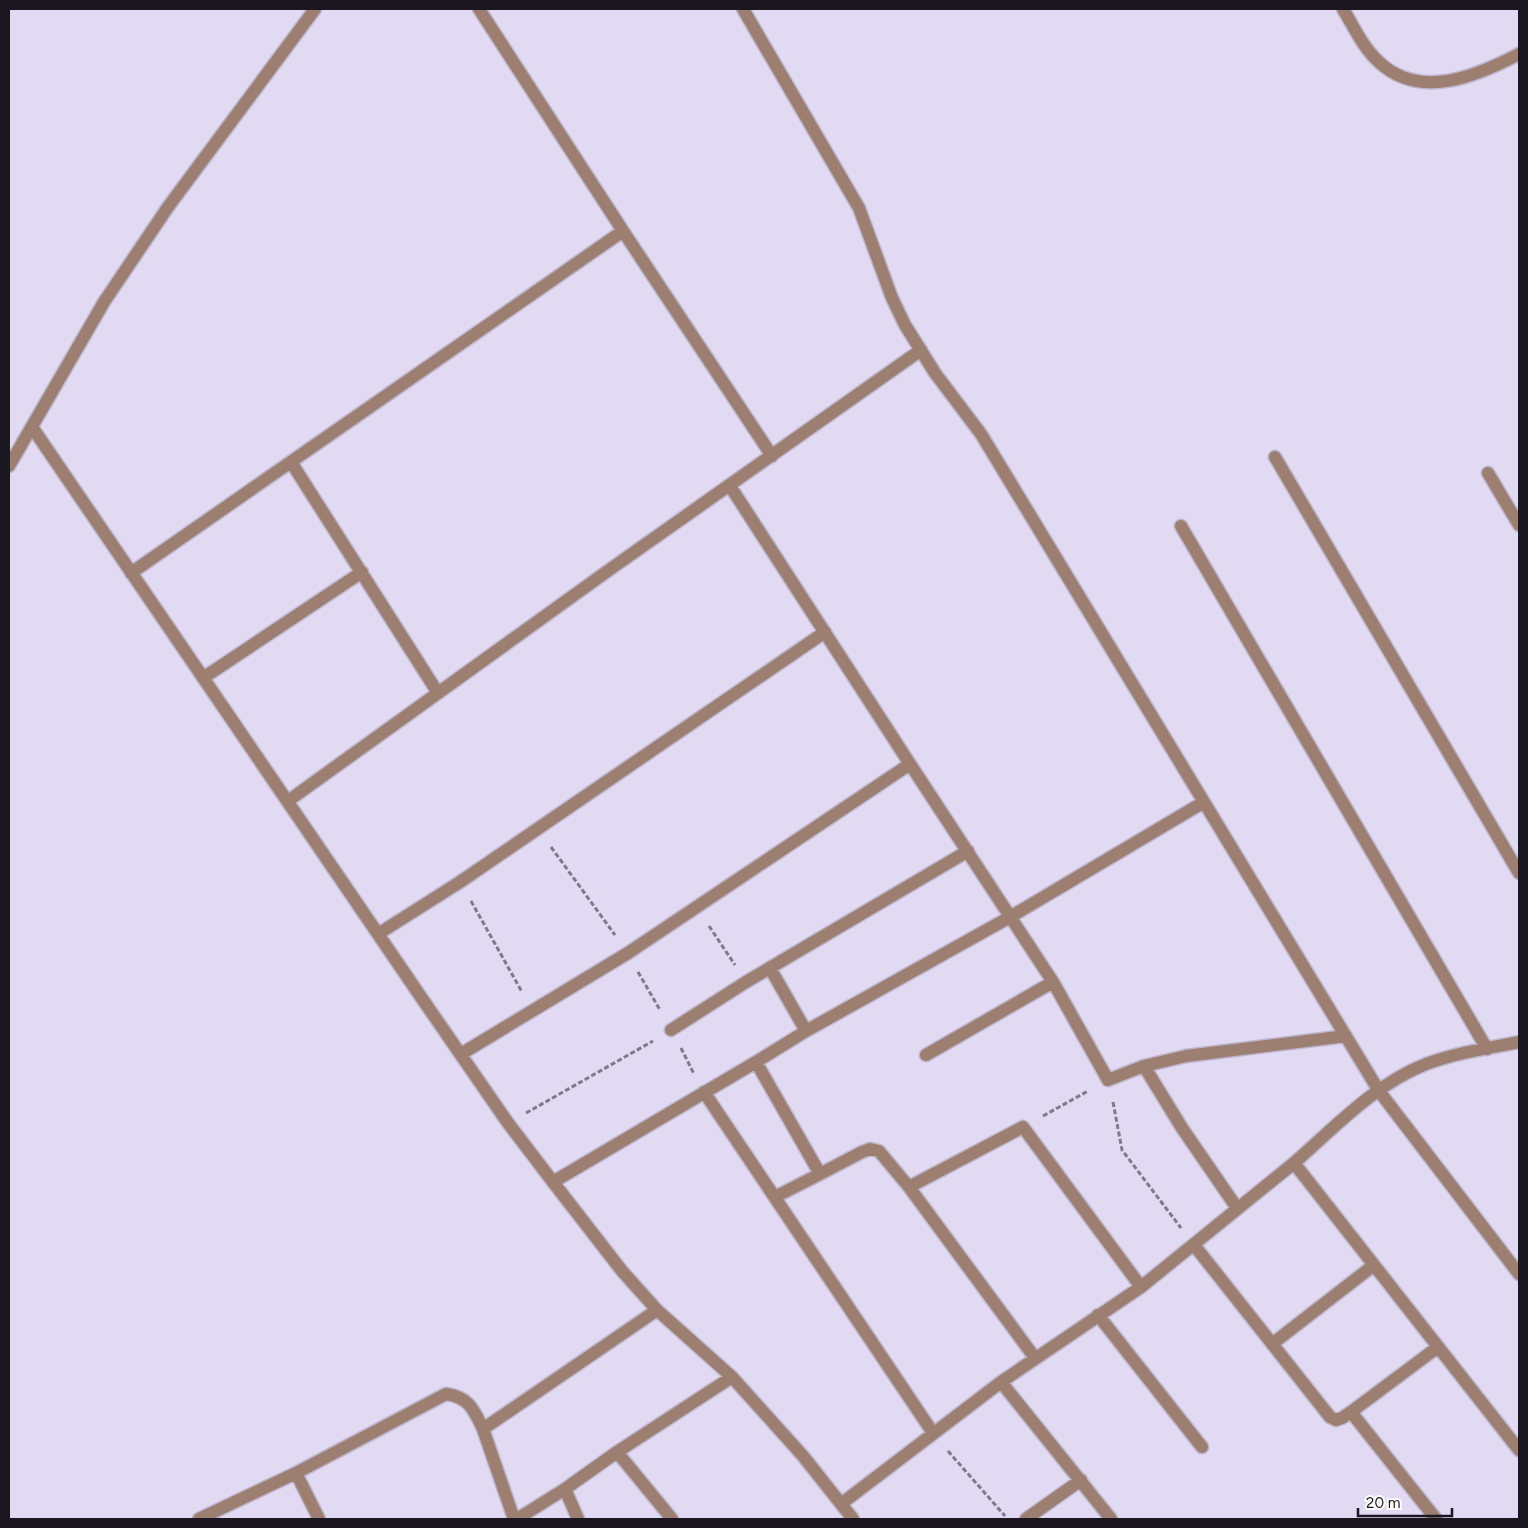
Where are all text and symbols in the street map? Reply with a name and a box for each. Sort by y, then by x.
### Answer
scale bar [1358,1486,1452,1518]
text: 20 m [1366,1494,1400,1512]

